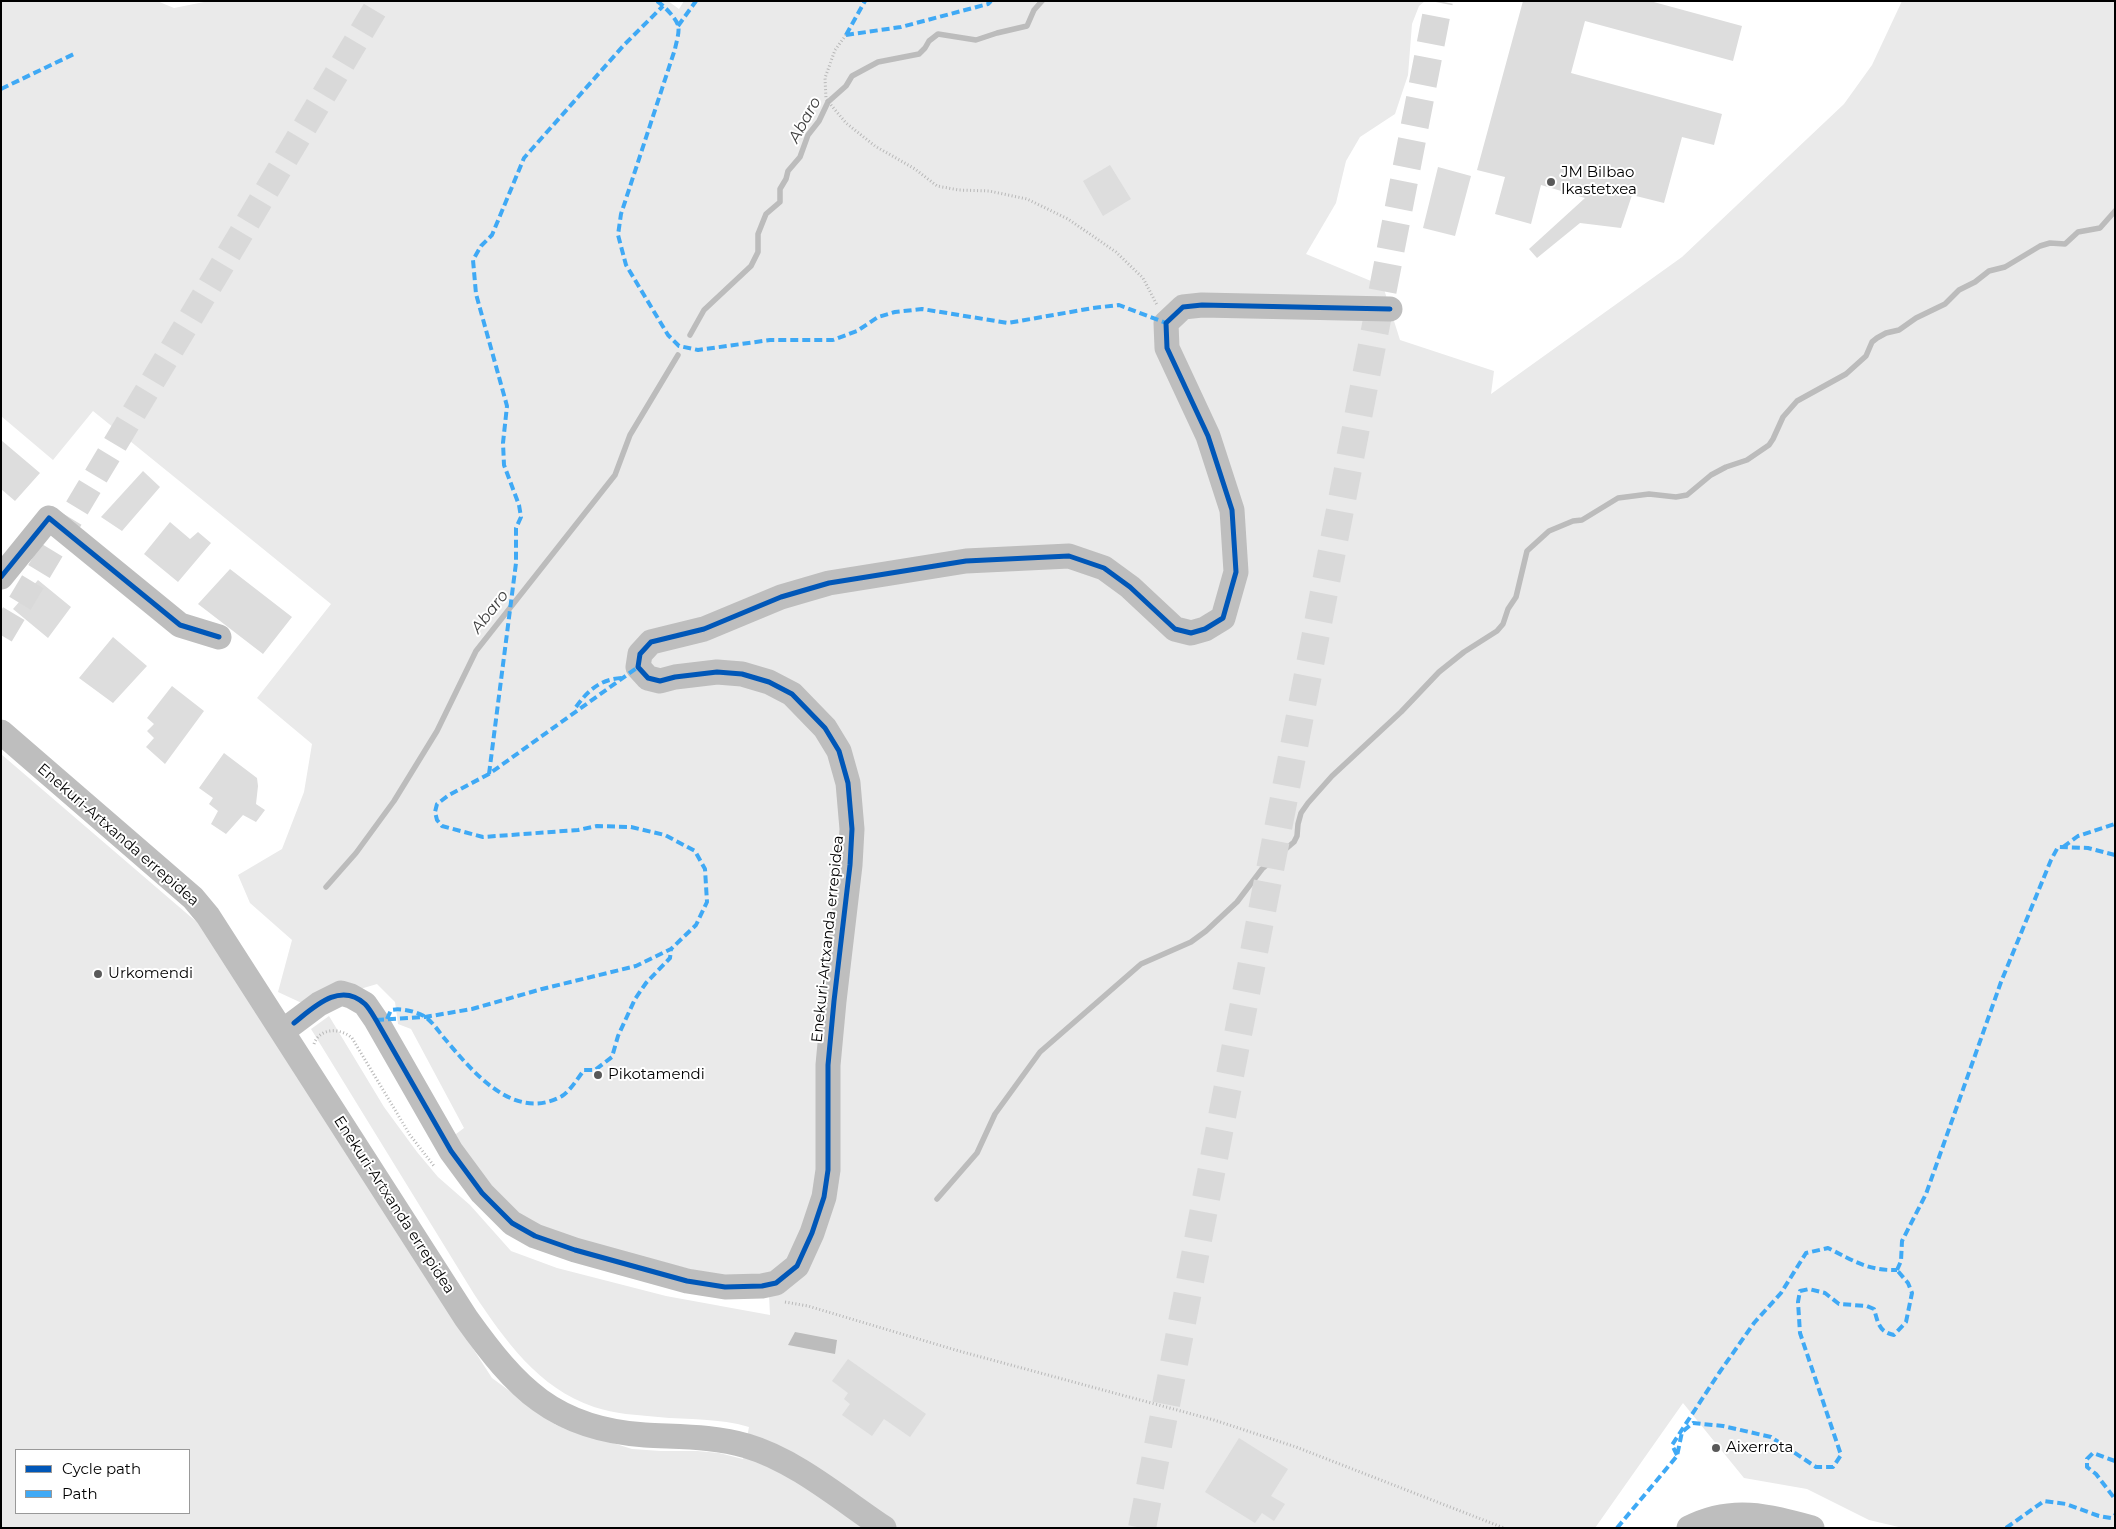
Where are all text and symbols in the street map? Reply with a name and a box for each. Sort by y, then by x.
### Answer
water label: Abaro [785,94,825,146]
place label: JM Bilbao Ikastetxea [1561,164,1637,199]
marker: JM Bilbao Ikastetxea [1545,176,1557,188]
water label: Abaro [467,587,513,637]
street label: Enekuri-Artxanda errepidea [33,760,203,910]
street label: Enekuri-Artxanda errepidea [808,834,848,1044]
place label: Urkomendi [108,965,193,983]
marker: Urkomendi [92,968,104,980]
place label: Pikotamendi [608,1066,705,1084]
marker: Pikotamendi [592,1069,604,1081]
street label: Enekuri-Artxanda errepidea [330,1113,458,1297]
place label: Aixerrota [1726,1439,1793,1457]
marker: Aixerrota [1710,1442,1722,1454]
legend [15,1449,190,1514]
text: Cycle path [62,1459,141,1478]
text: Path [62,1484,98,1503]

